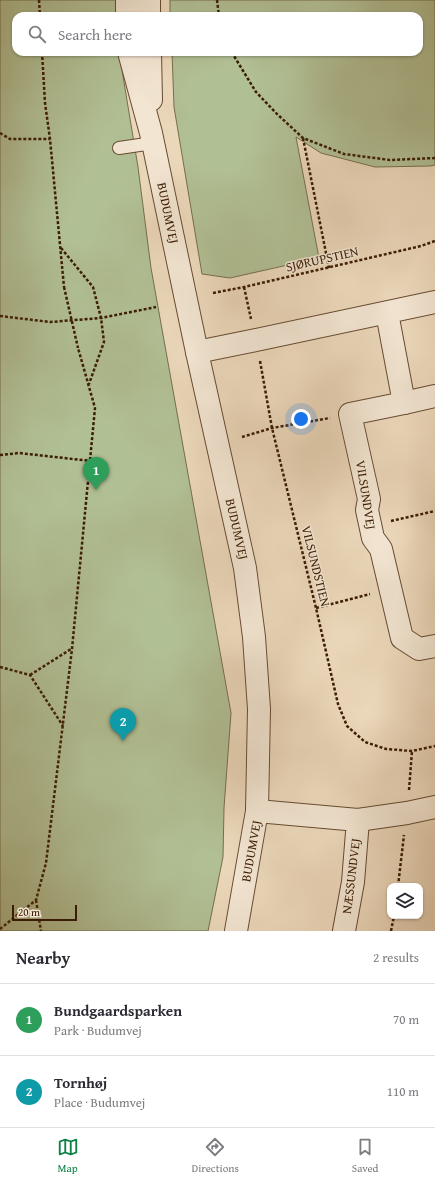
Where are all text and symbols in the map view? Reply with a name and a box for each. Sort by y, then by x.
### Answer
search box [12,12,423,56]
icon: search [26,23,48,45]
text: Search here [58,24,132,45]
street label: BUDUMVEJ [152,181,184,245]
street label: SJØRUPSTIEN [284,241,361,277]
your location [291,409,311,429]
pin: 1 [83,457,109,490]
street label: VILSUNDVEJ [351,459,381,531]
street label: BUDUMVEJ [221,497,253,561]
street label: VILSUNDSTIEN [297,523,335,609]
pin: 2 [110,708,136,741]
street label: BUDUMVEJ [236,819,266,883]
street label: NÆSSUNDVEJ [337,837,365,915]
map controls [387,883,423,919]
button: layers [387,883,423,919]
scale bar [12,903,77,922]
text: 20 m [18,904,40,920]
text: Nearby [16,945,70,970]
text: 2 results [373,948,419,967]
text: Bundgaardsparken [54,1000,182,1021]
text: 1 [26,1010,32,1029]
text: 70 m [393,1010,419,1029]
text: Park · Budumvej [54,1021,142,1040]
text: Tornhøj [54,1072,107,1093]
text: 2 [26,1082,32,1101]
text: 110 m [387,1082,419,1101]
text: Place · Budumvej [54,1093,145,1112]
tab: Map [57,1136,79,1176]
tab: Directions [192,1136,239,1176]
tab: Saved [352,1136,378,1176]

